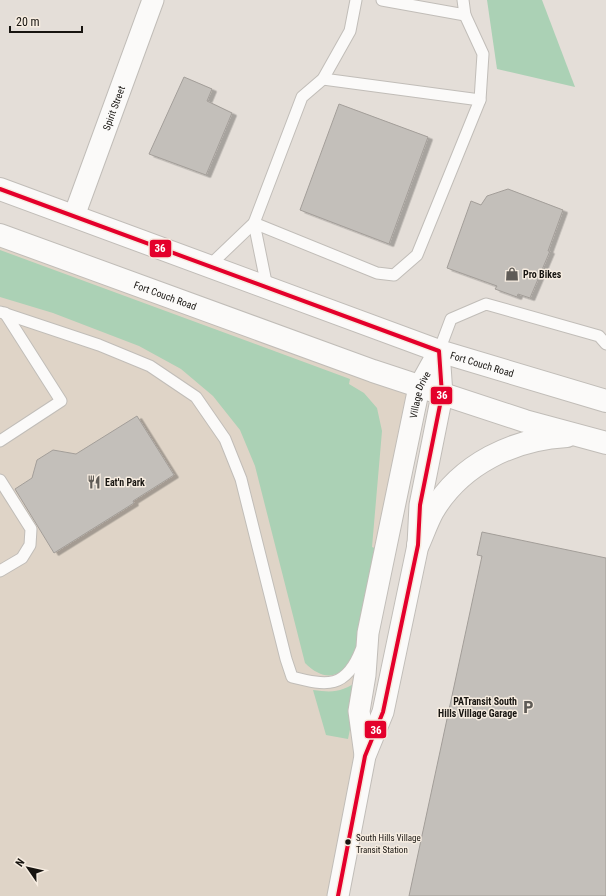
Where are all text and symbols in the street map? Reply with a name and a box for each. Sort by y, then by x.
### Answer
scale bar [10,8,82,34]
text: 20 m [16,15,40,29]
street label: Spirit Street [101,84,127,132]
line badge: 36 [149,239,172,258]
text: 36 [154,242,166,255]
shop icon: Pro Bikes [504,266,520,282]
place label: Pro Bikes [523,269,562,280]
street label: Fort Couch Road [132,279,198,312]
street label: Fort Couch Road [449,350,515,379]
street label: Village Drive [408,369,433,419]
line badge: 36 [430,386,453,405]
text: 36 [436,389,448,402]
restaurant icon: Eat'n Park [86,474,102,490]
place label: Eat'n Park [105,477,145,488]
place label: PATransit South Hills Village Garage [438,696,517,719]
parking icon: PATransit South Hills Village Garage [520,699,536,715]
line badge: 36 [364,720,387,739]
text: 36 [370,724,382,737]
place label: South Hills Village Transit Station [356,833,421,855]
marker: South Hills Village Transit Station [343,837,353,847]
north arrow [8,848,48,888]
text: N [13,856,28,869]

